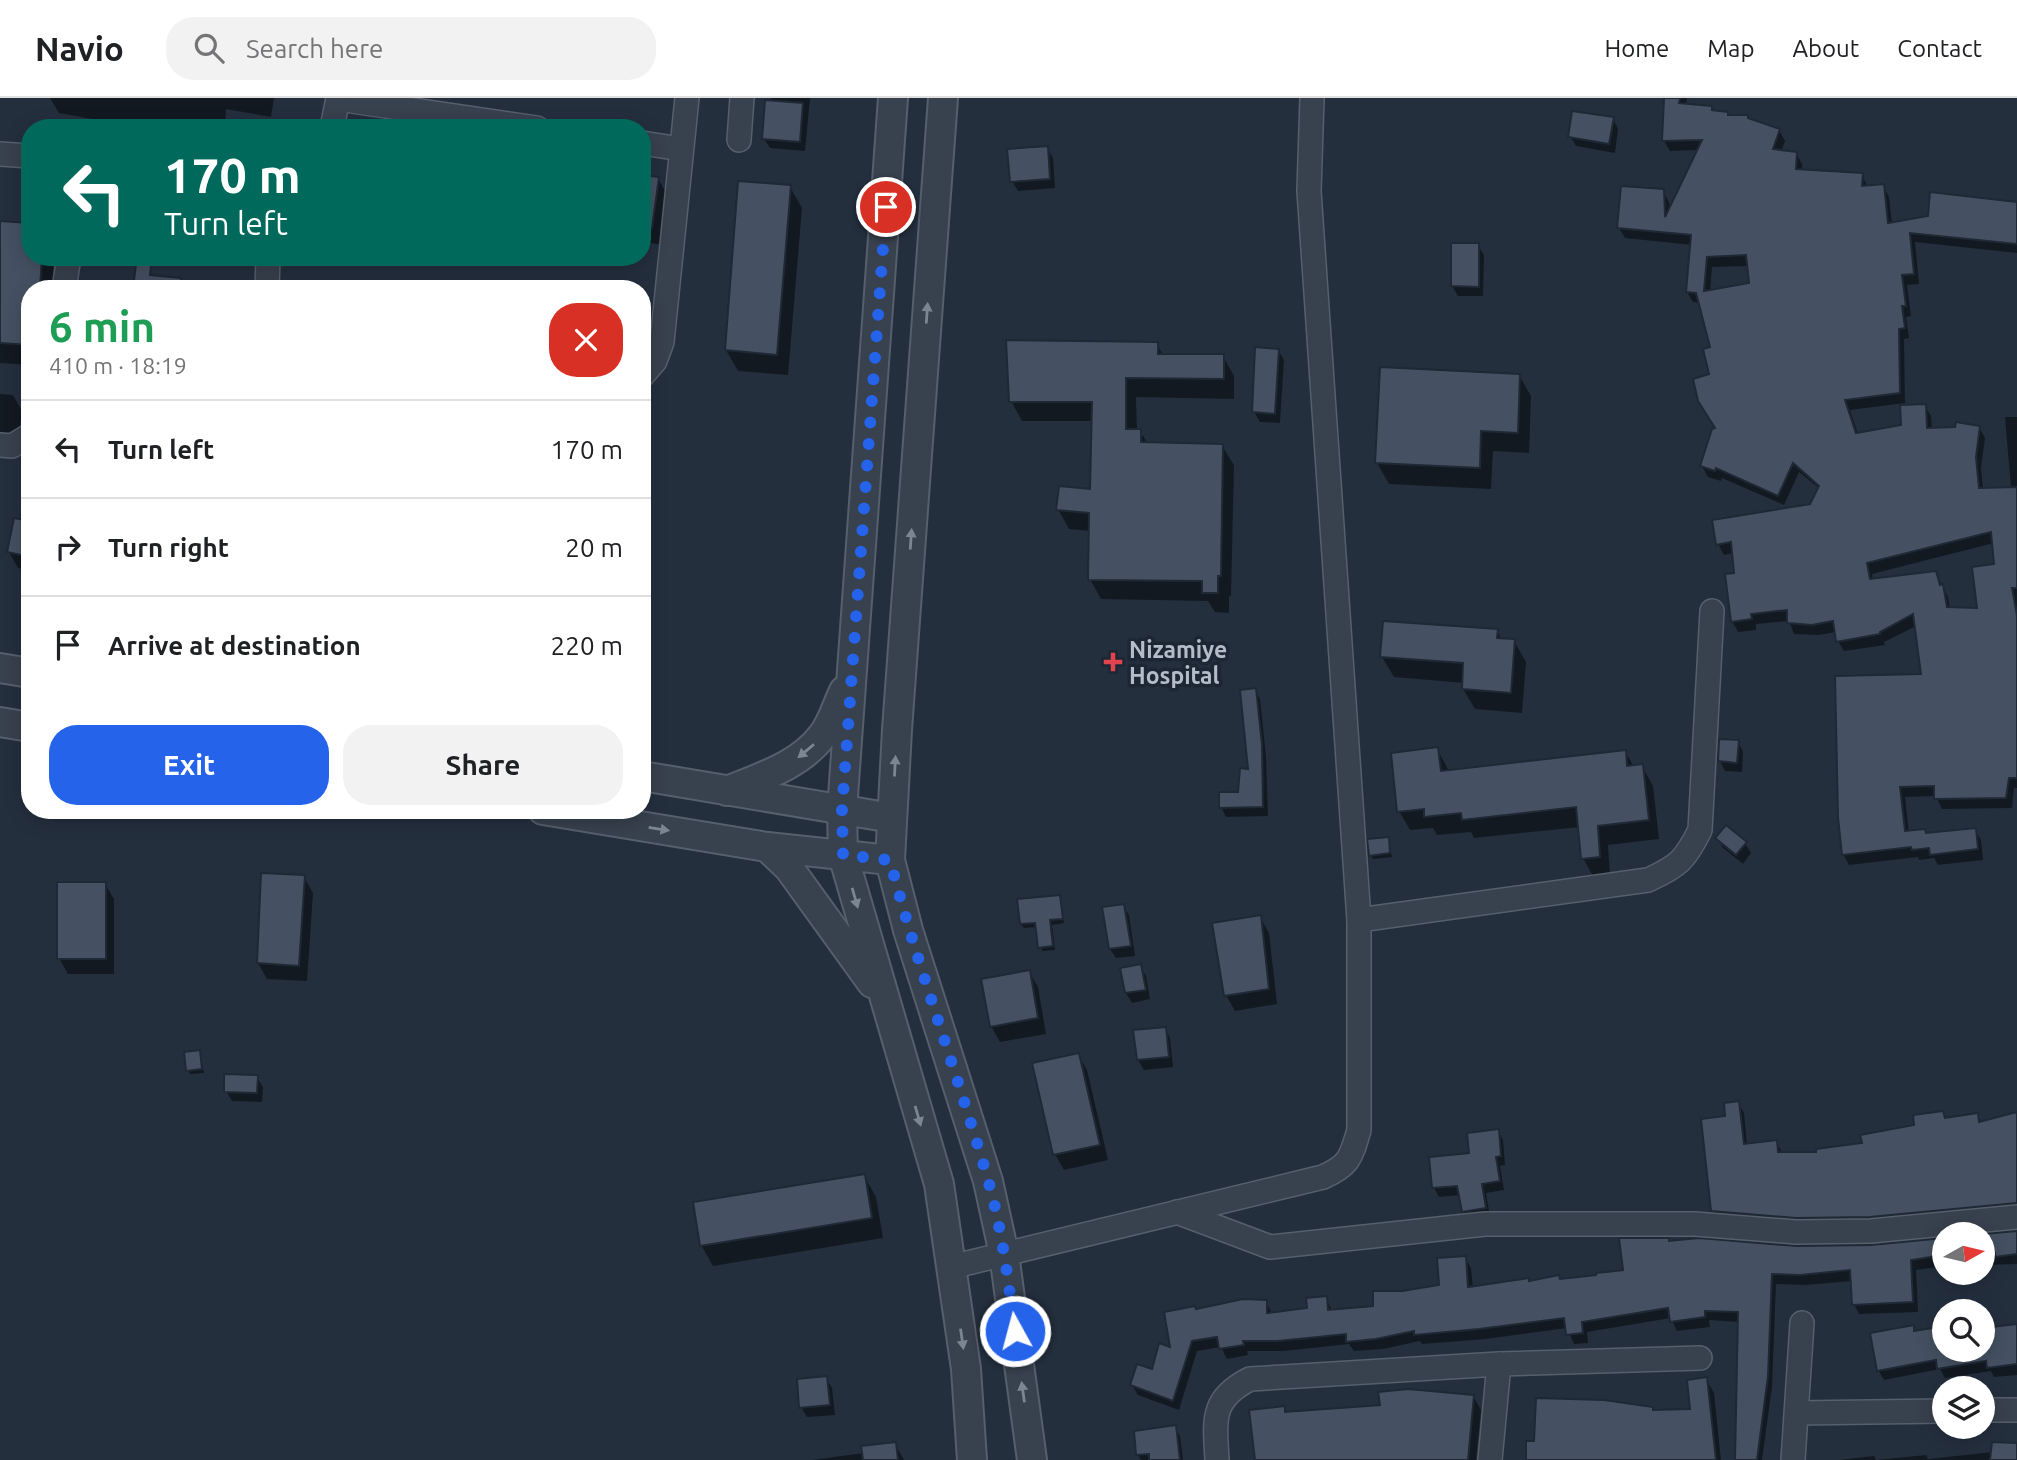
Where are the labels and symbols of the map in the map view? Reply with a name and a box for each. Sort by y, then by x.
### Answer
pin [856,177,916,237]
one-way arrow [922,301,933,323]
one-way arrow [906,528,917,550]
place label: Nizamiye Hospital [1129,637,1227,688]
marker: Nizamiye Hospital [1103,652,1123,672]
one-way arrow [797,743,815,759]
one-way arrow [890,755,901,777]
one-way arrow [648,824,670,835]
one-way arrow [850,887,861,909]
one-way arrow [914,1106,924,1127]
north arrow [1932,1222,1995,1284]
position arrow [978,1294,1052,1368]
one-way arrow [956,1328,967,1350]
one-way arrow [1018,1381,1029,1403]

